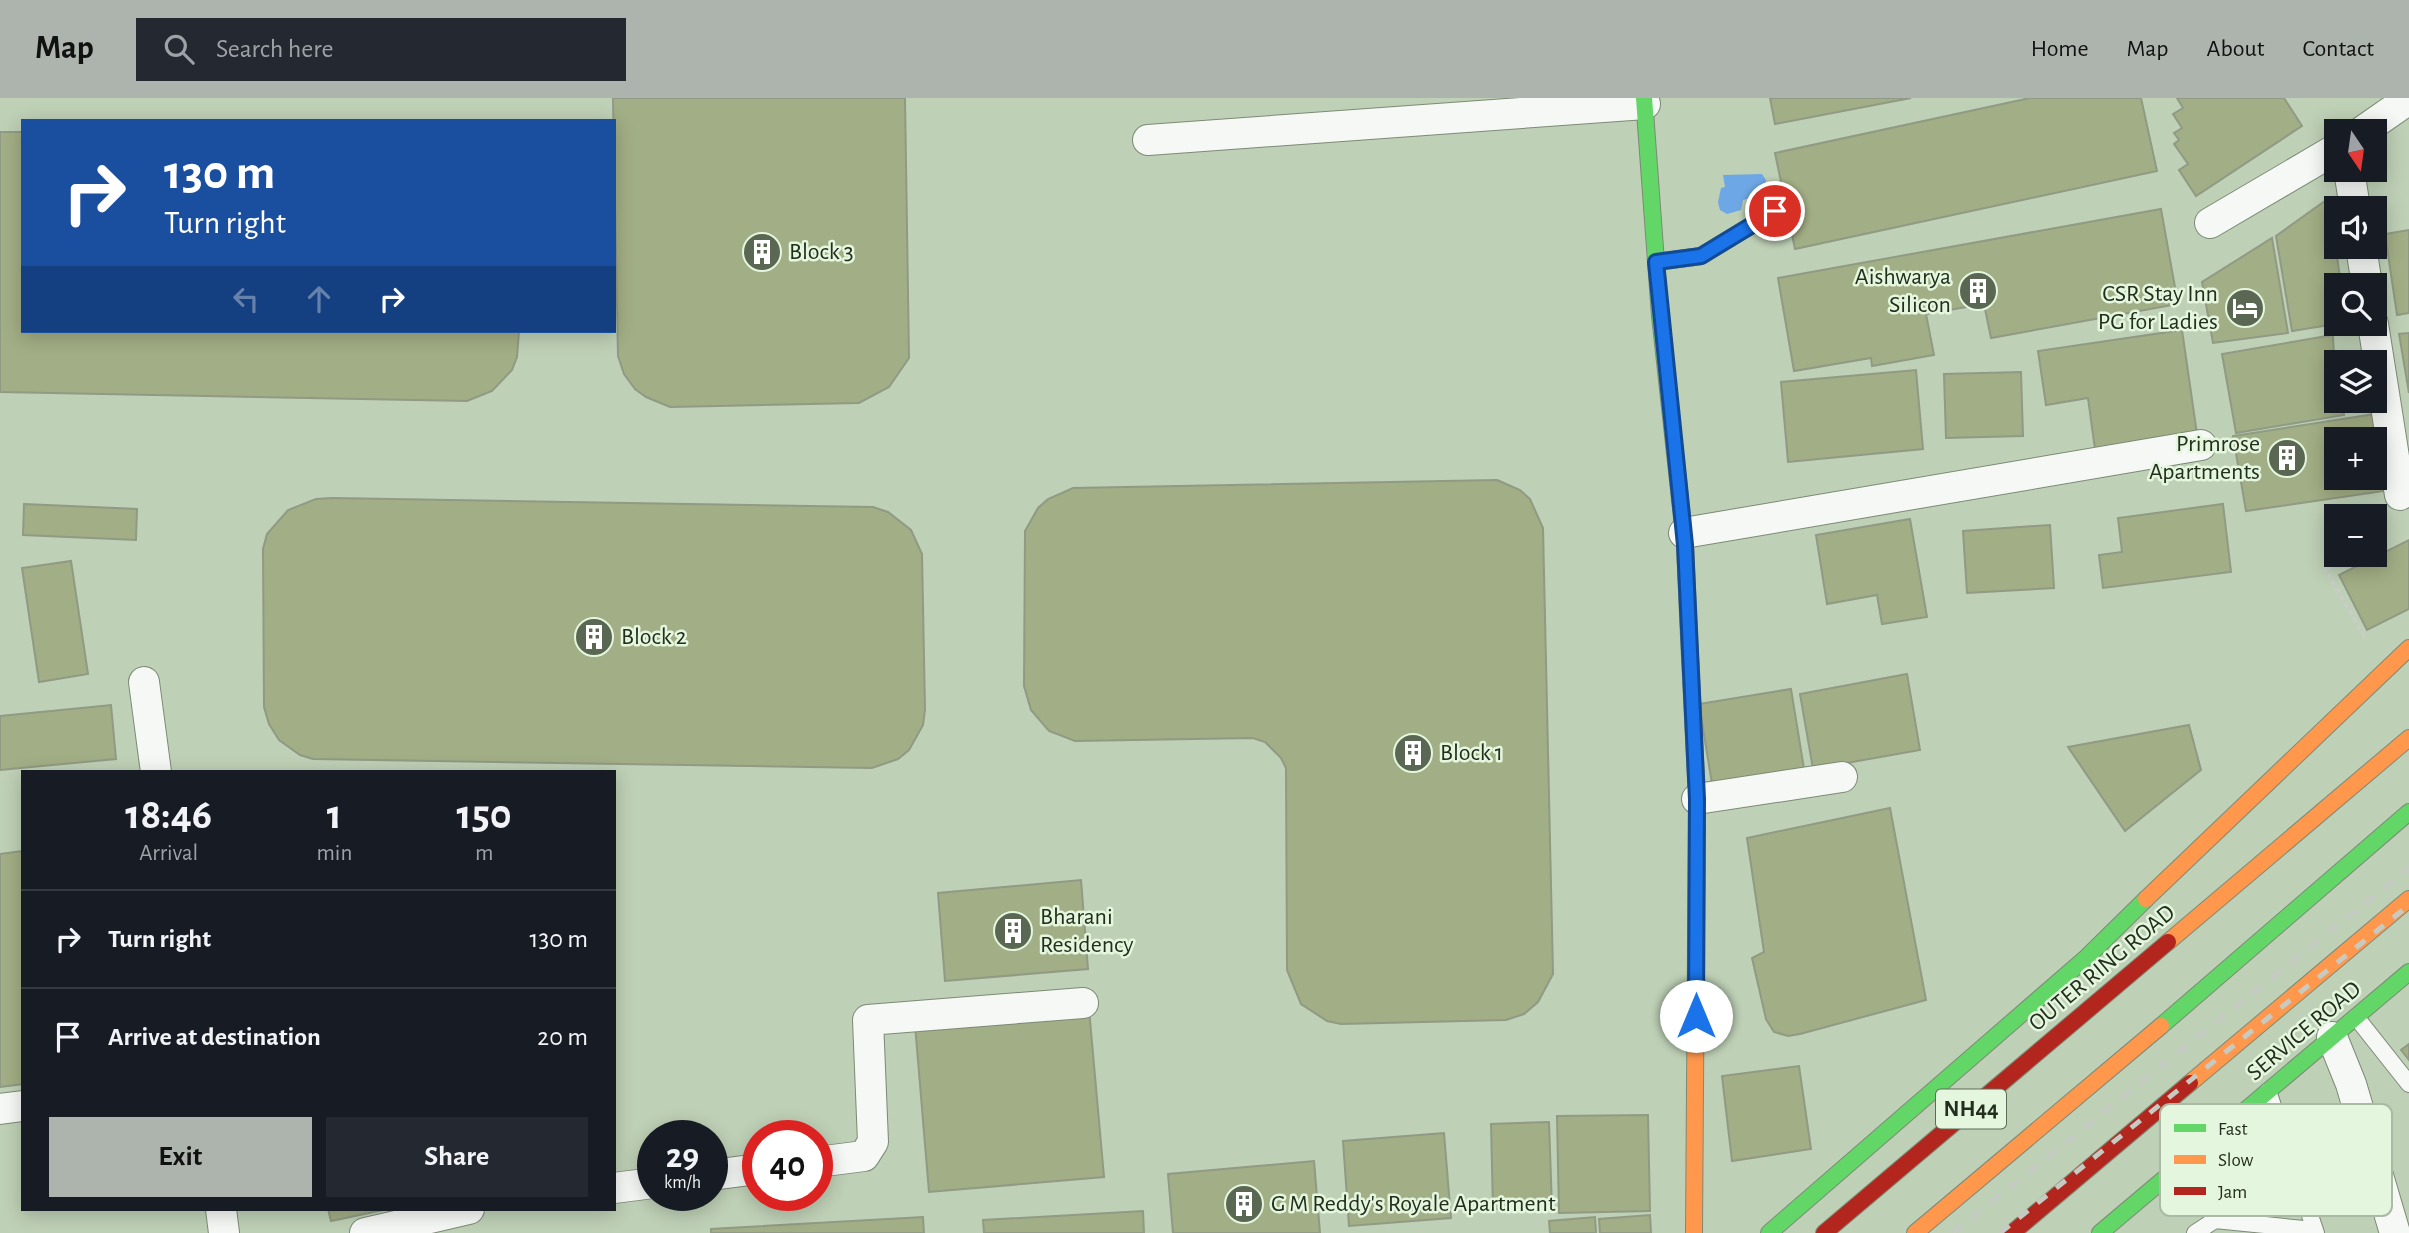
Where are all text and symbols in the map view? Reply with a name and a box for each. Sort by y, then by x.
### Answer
search box [136,18,626,81]
icon: search [160,30,198,68]
text: Map [35,32,94,65]
text: Search here [216,36,334,62]
text: Home [2031,37,2089,61]
text: Map [2127,37,2169,61]
text: About [2207,37,2264,61]
text: Contact [2302,37,2374,61]
north arrow [2324,119,2387,182]
map controls [2324,119,2387,567]
icon: right [49,147,140,238]
text: 130 m [164,149,275,198]
pin [1745,181,1805,241]
icon: arrive [1756,192,1794,230]
button: sound [2324,196,2387,259]
text: Turn right [164,207,286,239]
building icon: Block 3 [741,231,783,273]
place label: Block 3 [789,240,854,264]
place label: Aishwarya Silicon [1855,265,1951,317]
building icon: Aishwarya Silicon [1957,270,1999,312]
button: search [2324,273,2387,336]
icon: left [227,280,265,318]
icon: ahead [300,280,338,318]
icon: right [373,280,411,318]
place label: CSR Stay Inn PG for Ladies [2098,282,2218,334]
hotel icon: CSR Stay Inn PG for Ladies [2224,287,2266,329]
button: layers [2324,350,2387,413]
button: + [2324,427,2387,490]
place label: Primrose Apartments [2149,432,2260,484]
building icon: Primrose Apartments [2266,437,2308,479]
button: − [2324,504,2387,567]
building icon: Block 2 [573,616,615,658]
place label: Block 2 [621,625,687,649]
building icon: Block 1 [1392,732,1434,774]
place label: Block 1 [1440,741,1503,765]
text: 18:46 [125,794,212,836]
text: 1 [327,794,342,836]
text: 150 [457,794,512,836]
text: Arrival [139,842,198,865]
text: min [316,842,352,865]
text: m [475,842,493,865]
street label: OUTER RING ROAD [2024,900,2180,1036]
place label: Bharani Residency [1040,905,1134,957]
building icon: Bharani Residency [992,910,1034,952]
icon: right [49,920,87,958]
text: Turn right [108,926,211,952]
text: 130 m [530,926,588,952]
street label: SERVICE ROAD [2242,977,2366,1085]
position arrow [1659,979,1733,1053]
icon: arrive [49,1018,87,1056]
text: Arrive at destination [108,1024,321,1050]
text: 20 m [537,1024,588,1050]
road number: NH44 [1936,1090,2006,1128]
legend [2160,1104,2392,1216]
button: Exit [49,1117,312,1197]
button: Share [326,1117,588,1197]
speed limit sign: 40 [742,1120,833,1211]
text: Fast [2218,1120,2248,1139]
text: 29 [666,1139,699,1174]
text: Slow [2218,1151,2254,1170]
text: km/h [664,1174,701,1192]
building icon: G M Reddy's Royale Apartment [1223,1183,1265,1225]
text: Jam [2218,1183,2247,1202]
place label: G M Reddy's Royale Apartment [1271,1192,1556,1216]

